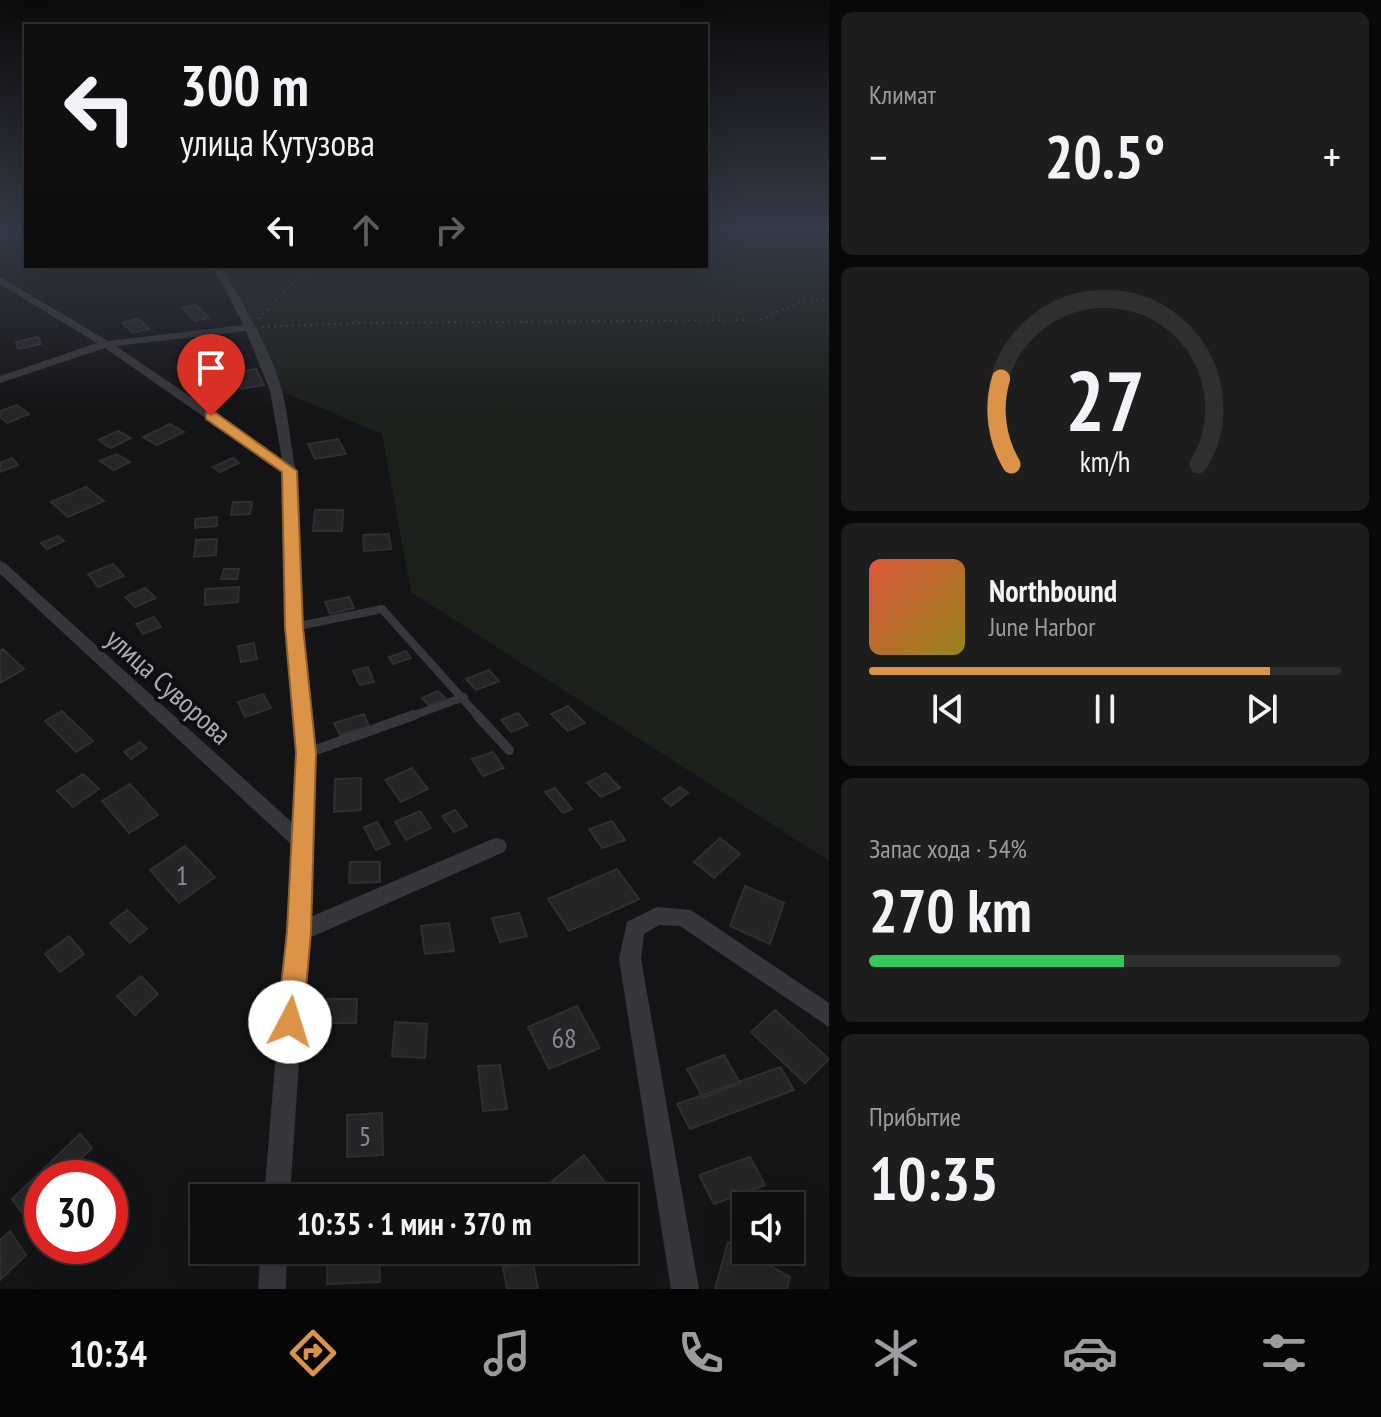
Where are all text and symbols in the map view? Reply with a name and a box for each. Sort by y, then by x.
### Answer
text: 300 m [180,49,309,121]
icon: left [48,56,152,160]
text: Климат [869,78,936,111]
text: 20.5° [1045,117,1165,195]
text: улица Кутузова [180,119,375,166]
text: − [869,128,887,185]
text: + [1323,128,1341,185]
icon: left [260,208,304,252]
icon: ahead [344,208,388,252]
icon: right [428,208,472,252]
pin [177,334,245,416]
icon: arrive [189,346,233,390]
text: 27 [1065,346,1145,454]
text: km/h [1080,443,1130,480]
text: Northbound [989,571,1117,610]
text: June Harbor [989,610,1095,643]
street label: улица Суворова [98,620,240,752]
icon: previous [926,687,970,731]
icon: pause [1083,687,1127,731]
icon: next [1240,687,1284,731]
text: Запас хода · 54% [869,832,1027,865]
house number: 1 [176,856,188,893]
text: 270 km [869,871,1032,949]
position arrow [248,980,332,1064]
house number: 68 [551,1019,577,1056]
text: Прибытие [869,1100,961,1133]
house number: 5 [359,1117,371,1154]
text: 10:35 [869,1139,999,1217]
speed limit sign: 30 [24,1160,128,1264]
map controls [732,1192,804,1264]
button: sound [732,1192,804,1264]
text: 10:35 · 1 мин · 370 m [296,1204,532,1243]
icon: directions [285,1325,341,1381]
icon: music [479,1325,535,1381]
icon: phone [673,1325,729,1381]
icon: climate [868,1325,924,1381]
icon: car [1062,1325,1118,1381]
icon: filters [1256,1325,1312,1381]
text: 10:34 [69,1330,147,1377]

